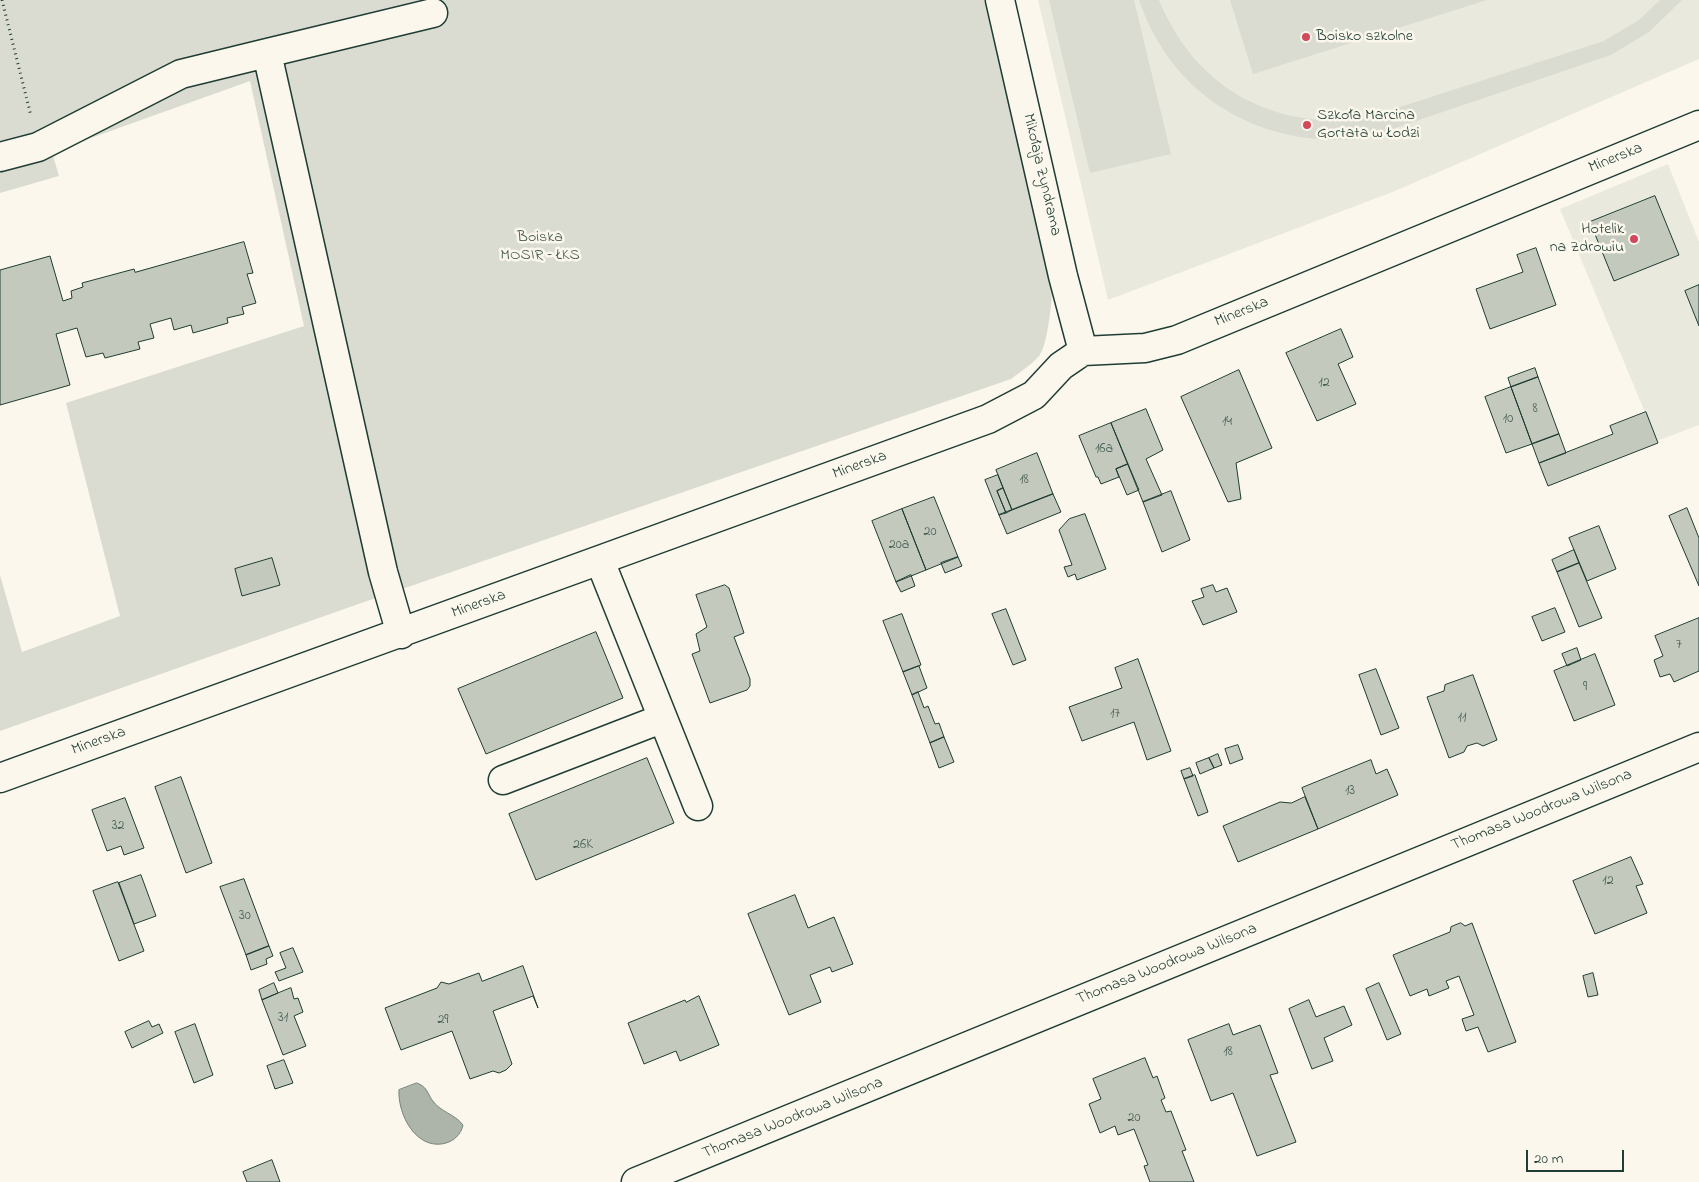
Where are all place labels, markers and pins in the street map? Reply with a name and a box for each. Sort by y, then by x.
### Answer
place label: Boisko szkolne [1316,27,1413,47]
marker: Boisko szkolne [1300,31,1312,43]
place label: Szkoła Marcina Gortata w Łodzi [1317,106,1420,144]
marker: Szkoła Marcina Gortata w Łodzi [1301,119,1313,131]
place label: Hotelik na Zdrowiu [1550,220,1624,258]
marker: Hotelik na Zdrowiu [1628,233,1640,245]

